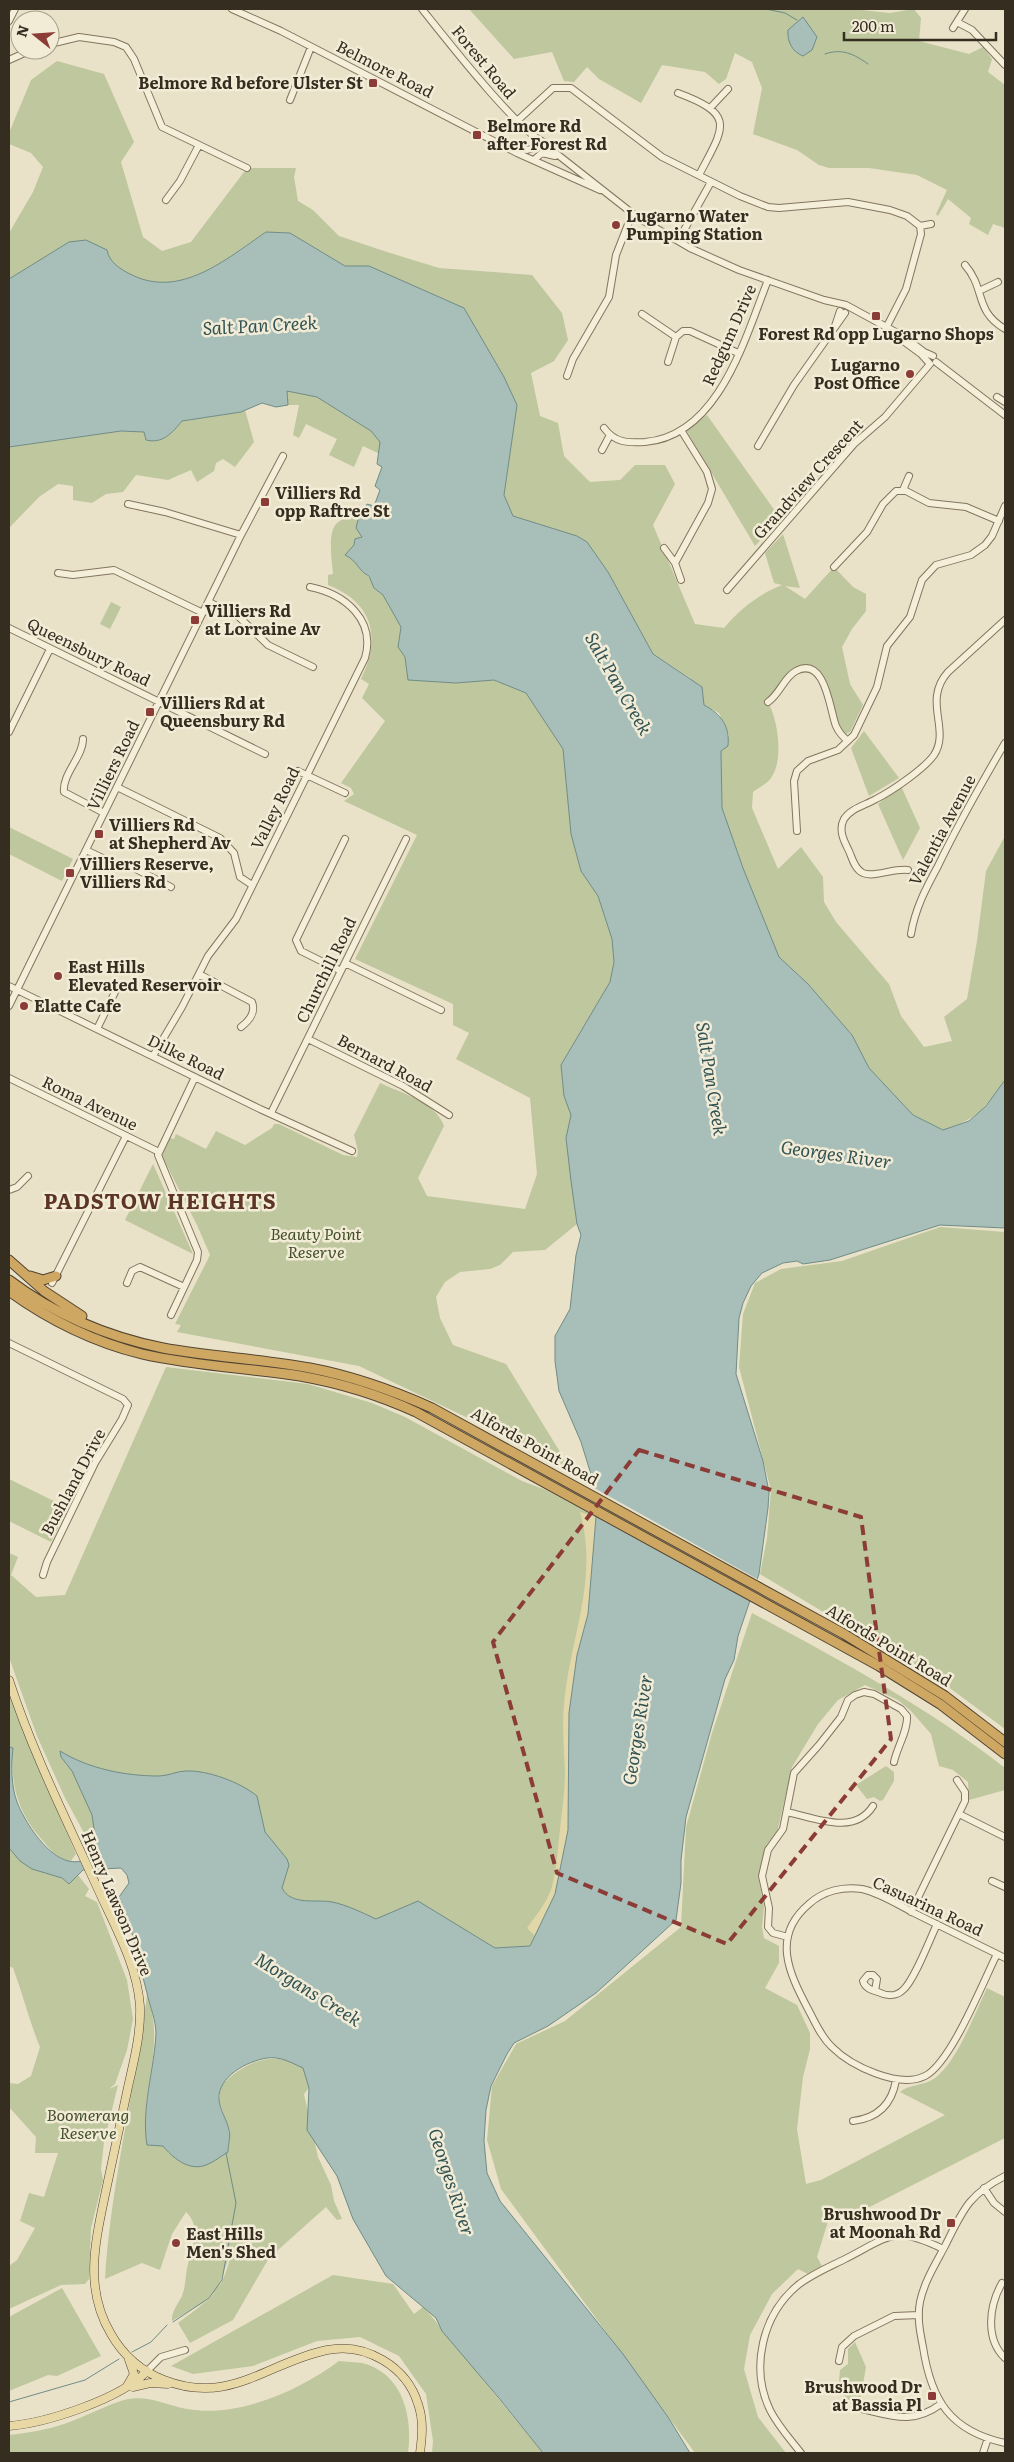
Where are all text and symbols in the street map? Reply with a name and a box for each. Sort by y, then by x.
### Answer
north arrow [10,10,60,60]
scale bar [844,10,996,42]
text: 200 m [852,14,895,37]
street label: Forest Road [447,19,523,103]
text: N [10,22,33,39]
street label: Belmore Road [333,33,438,103]
place label: Belmore Rd before Ulster St [138,70,363,94]
marker: Belmore Rd before Ulster St [367,77,379,89]
place label: Belmore Rd after Forest Rd [487,113,607,155]
marker: Belmore Rd after Forest Rd [471,129,483,141]
place label: Lugarno Water Pumping Station [626,203,763,245]
marker: Lugarno Water Pumping Station [610,219,622,231]
street label: Redgum Drive [695,280,761,389]
water label: Salt Pan Creek [202,308,318,341]
marker: Forest Rd opp Lugarno Shops [870,310,882,322]
place label: Forest Rd opp Lugarno Shops [758,321,994,345]
place label: Lugarno Post Office [814,352,900,394]
marker: Lugarno Post Office [904,368,916,380]
street label: Grandview Crescent [747,413,868,544]
place label: Villiers Rd opp Raftree St [275,480,390,522]
marker: Villiers Rd opp Raftree St [259,496,271,508]
place label: Villiers Rd at Lorraine Av [205,598,321,640]
street label: Queensbury Road [24,611,155,691]
marker: Villiers Rd at Lorraine Av [189,614,201,626]
water label: Salt Pan Creek [579,627,660,740]
place label: Villiers Rd at Queensbury Rd [160,690,285,732]
marker: Villiers Rd at Queensbury Rd [144,706,156,718]
street label: Villiers Road [80,715,144,814]
street label: Valley Road [244,762,305,853]
street label: Valentia Avenue [902,770,980,889]
place label: Villiers Rd at Shepherd Av [109,812,231,854]
marker: Villiers Rd at Shepherd Av [93,828,105,840]
place label: Villiers Reserve, Villiers Rd [80,851,214,893]
marker: Villiers Reserve, Villiers Rd [64,867,76,879]
street label: Churchill Road [289,912,361,1027]
place label: East Hills Elevated Reservoir [68,954,222,996]
marker: East Hills Elevated Reservoir [52,970,64,982]
place label: Elatte Cafe [34,993,121,1017]
marker: Elatte Cafe [18,1000,30,1012]
water label: Salt Pan Creek [690,1020,735,1138]
street label: Dilke Road [144,1027,229,1085]
street label: Bernard Road [334,1027,437,1097]
street label: Roma Avenue [39,1069,142,1136]
water label: Georges River [779,1132,893,1175]
district label: PADSTOW HEIGHTS [43,1184,277,1215]
park label: Beauty Point Reserve [270,1221,362,1263]
street label: Alfords Point Road [467,1400,604,1490]
street label: Bushland Drive [34,1424,110,1539]
street label: Alfords Point Road [822,1597,957,1691]
water label: Georges River [614,1673,659,1787]
street label: Henry Lawson Drive [76,1826,159,1979]
street label: Casuarina Road [869,1869,988,1941]
water label: Morgans Creek [250,1945,367,2032]
park label: Boomerang Reserve [47,2102,129,2144]
water label: Georges River [422,2124,482,2239]
place label: Brushwood Dr at Moonah Rd [823,2201,941,2243]
marker: Brushwood Dr at Moonah Rd [945,2217,957,2229]
place label: East Hills Men's Shed [186,2221,277,2263]
marker: East Hills Men's Shed [170,2237,182,2249]
place label: Brushwood Dr at Bassia Pl [804,2374,922,2416]
marker: Brushwood Dr at Bassia Pl [926,2390,938,2402]

